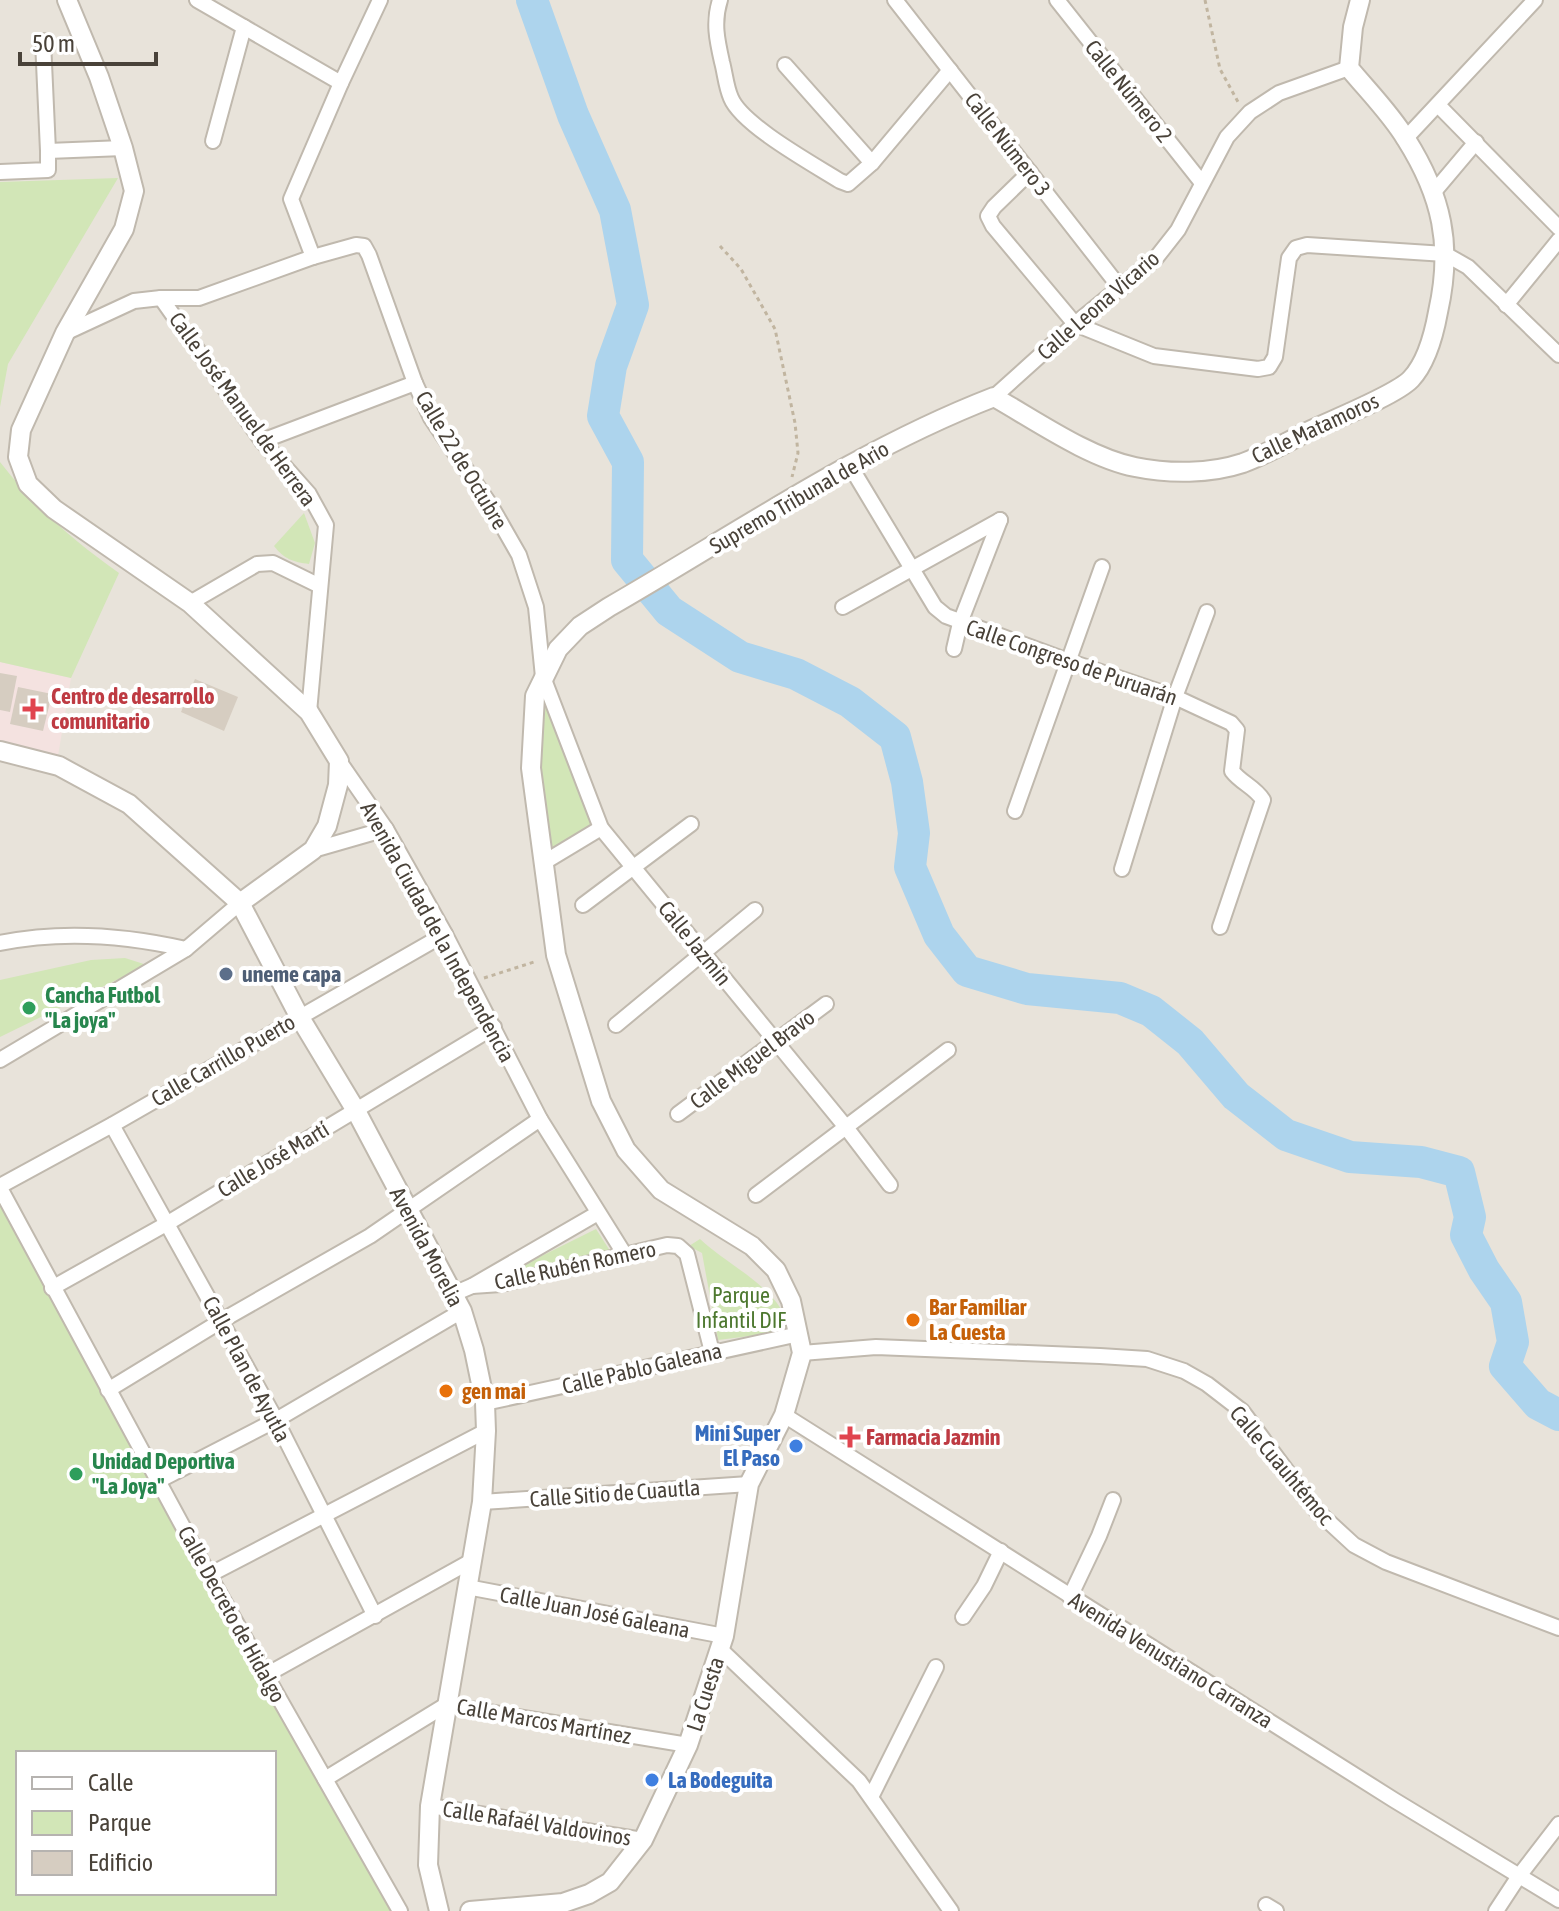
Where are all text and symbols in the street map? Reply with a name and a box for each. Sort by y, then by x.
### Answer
scale bar [20,16,156,66]
text: 50 m [32,30,75,57]
street label: Calle Número 2 [1080,35,1178,147]
street label: Calle Número 3 [960,87,1056,201]
street label: Calle Leona Vicario [1032,245,1164,365]
street label: Calle José Manuel de Herrera [164,307,322,511]
street label: Calle 22 de Octubre [411,386,513,534]
street label: Calle Matamoros [1247,387,1383,469]
street label: Supremo Tribunal de Ario [705,435,893,559]
street label: Calle Congreso de Puruarán [963,614,1181,710]
place label: Centro de desarrollo comunitario [51,683,215,734]
marker: Centro de desarrollo comunitario [22,698,44,720]
street label: Avenida Ciudad de la Independencia [355,797,521,1067]
street label: Calle Jazmin [653,895,737,991]
place label: uneme capa [242,961,341,987]
marker: uneme capa [217,965,235,983]
place label: Cancha Futbol "La joya" [45,982,161,1033]
marker: Cancha Futbol "La joya" [20,999,38,1017]
street label: Calle Miguel Bravo [685,1004,819,1114]
street label: Calle Carrillo Puerto [146,1008,300,1112]
street label: Calle José Martí [213,1116,333,1202]
street label: Avenida Morelia [385,1183,469,1311]
street label: Calle Rubén Romero [492,1235,658,1295]
park label: Parque Infantil DIF [696,1282,786,1333]
street label: Calle Plan de Ayutla [198,1292,296,1446]
place label: Bar Familiar La Cuesta [929,1294,1027,1345]
marker: Bar Familiar La Cuesta [904,1311,922,1329]
street label: Calle Pablo Galeana [560,1337,724,1399]
place label: gen mai [462,1378,526,1404]
marker: gen mai [437,1382,455,1400]
street label: Calle Cuauhtémoc [1225,1400,1340,1530]
place label: Mini Super El Paso [695,1420,780,1471]
place label: Farmacia Jazmin [866,1424,1000,1450]
marker: Farmacia Jazmin [841,1428,859,1446]
marker: Mini Super El Paso [787,1437,805,1455]
place label: Unidad Deportiva "La Joya" [92,1448,235,1499]
marker: Unidad Deportiva "La Joya" [67,1465,85,1483]
street label: Calle Sitio de Cuautla [529,1474,701,1512]
street label: Calle Decreto de Hidalgo [173,1521,291,1707]
street label: Calle Juan José Galeana [498,1581,692,1643]
street label: Avenida Venustiano Carranza [1064,1587,1278,1733]
street label: La Cuesta [681,1654,729,1734]
street label: Calle Marcos Martínez [455,1693,633,1749]
legend [16,1751,276,1895]
place label: La Bodeguita [668,1767,773,1793]
text: Calle [88,1769,133,1796]
marker: La Bodeguita [643,1771,661,1789]
street label: Calle Rafaél Valdovinos [441,1795,633,1851]
text: Parque [88,1809,151,1836]
text: Edificio [88,1849,153,1876]

